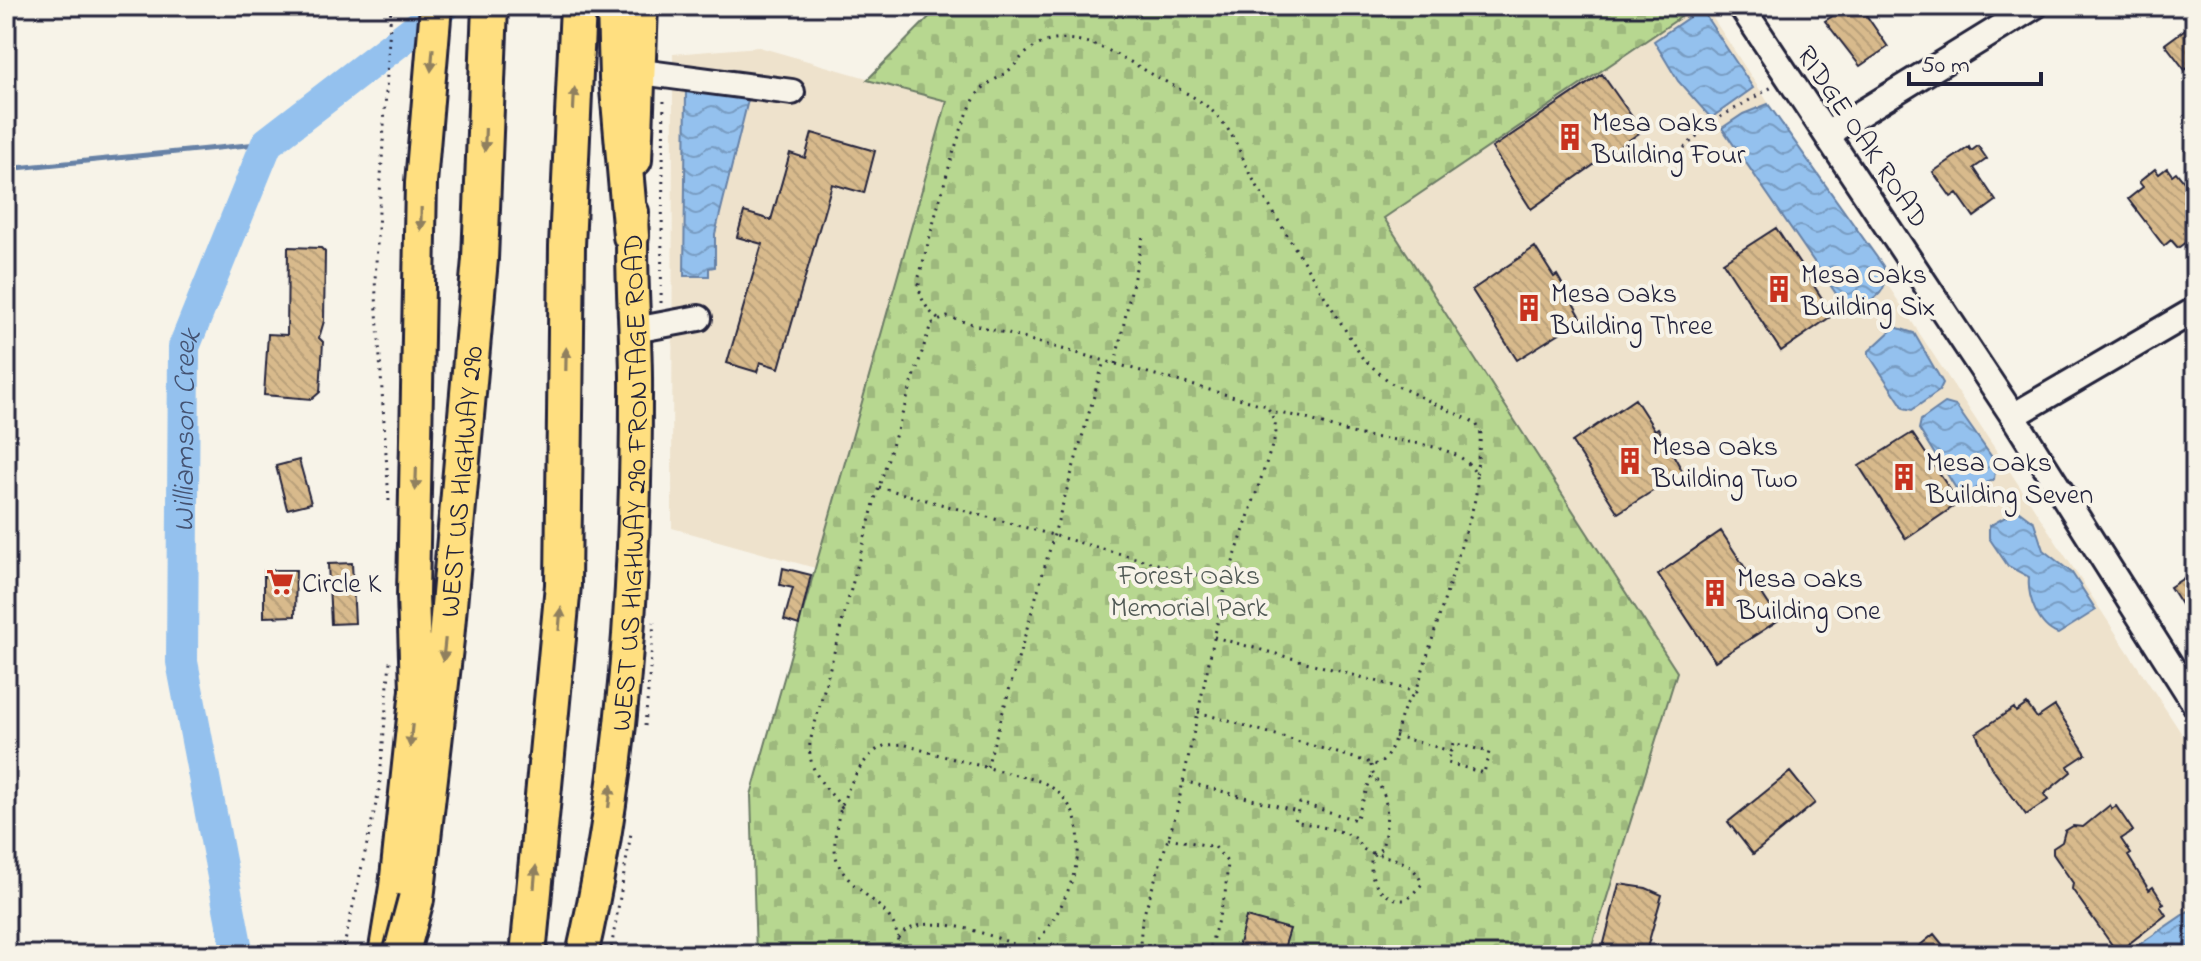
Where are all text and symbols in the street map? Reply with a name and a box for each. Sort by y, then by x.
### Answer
scale bar [1909,36,2041,86]
street label: RIDGE OAK ROAD [1785,38,1937,237]
one-way arrow [425,48,438,73]
text: 50 m [1921,49,1970,84]
one-way arrow [567,86,580,111]
place label: Mesa Oaks Building Four [1591,104,1746,177]
building icon: Mesa Oaks Building Four [1555,122,1585,152]
one-way arrow [478,128,491,153]
one-way arrow [415,207,427,232]
street label: WEST US HIGHWAY 290 FRONTAGE ROAD [602,234,660,733]
place label: Mesa Oaks Building Six [1800,256,1935,329]
building icon: Mesa Oaks Building Six [1764,274,1794,304]
place label: Mesa Oaks Building Three [1550,275,1713,348]
building icon: Mesa Oaks Building Three [1514,293,1544,323]
water label: Williamson Creek [164,321,215,533]
street label: WEST US HIGHWAY 290 [431,344,496,619]
one-way arrow [560,346,572,371]
place label: Mesa Oaks Building Two [1651,428,1798,501]
place label: Mesa Oaks Building Seven [1925,444,2093,517]
building icon: Mesa Oaks Building Two [1615,446,1645,476]
building icon: Mesa Oaks Building Seven [1889,462,1919,492]
one-way arrow [410,467,423,492]
park label: Forest Oaks Memorial Park [1111,557,1268,630]
place label: Mesa Oaks Building One [1736,560,1881,633]
place label: Circle K [302,565,382,606]
supermarket icon: Circle K [265,567,295,597]
building icon: Mesa Oaks Building One [1700,578,1730,608]
one-way arrow [554,606,567,631]
one-way arrow [438,638,451,663]
one-way arrow [405,724,418,749]
one-way arrow [604,783,617,808]
one-way arrow [529,864,542,889]

